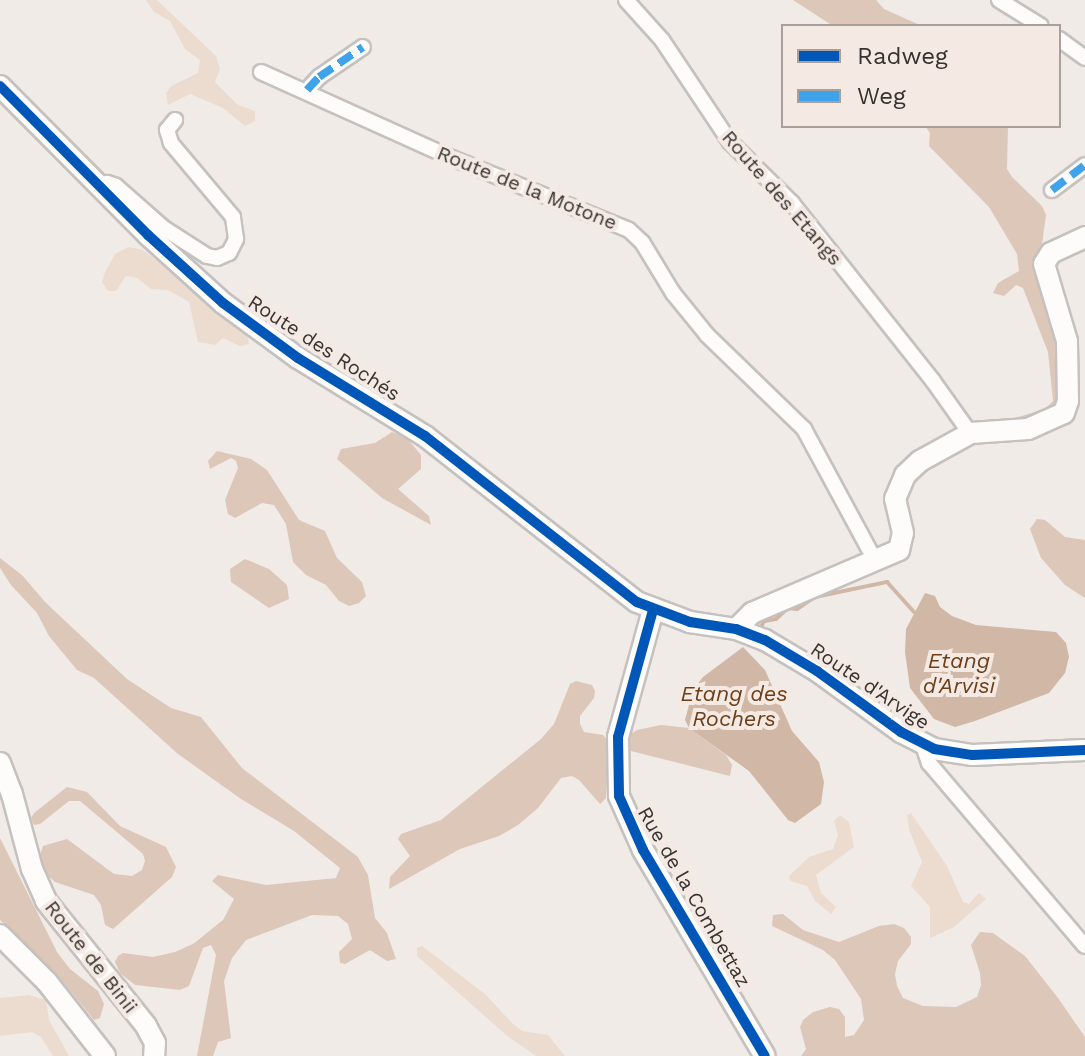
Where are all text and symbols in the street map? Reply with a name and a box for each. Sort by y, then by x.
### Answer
legend [781,24,1061,128]
text: Radweg [857,42,948,70]
text: Weg [857,82,906,110]
street label: Route des Etangs [717,126,847,270]
street label: Route de la Motone [433,141,621,235]
street label: Route des Rochés [244,290,404,406]
street label: Route d'Arvige [806,637,934,735]
water label: Etang d'Arvisi [923,647,995,698]
water label: Etang des Rochers [680,680,788,732]
street label: Rue de la Combettaz [632,802,756,992]
street label: Route de Binii [40,896,142,1018]

